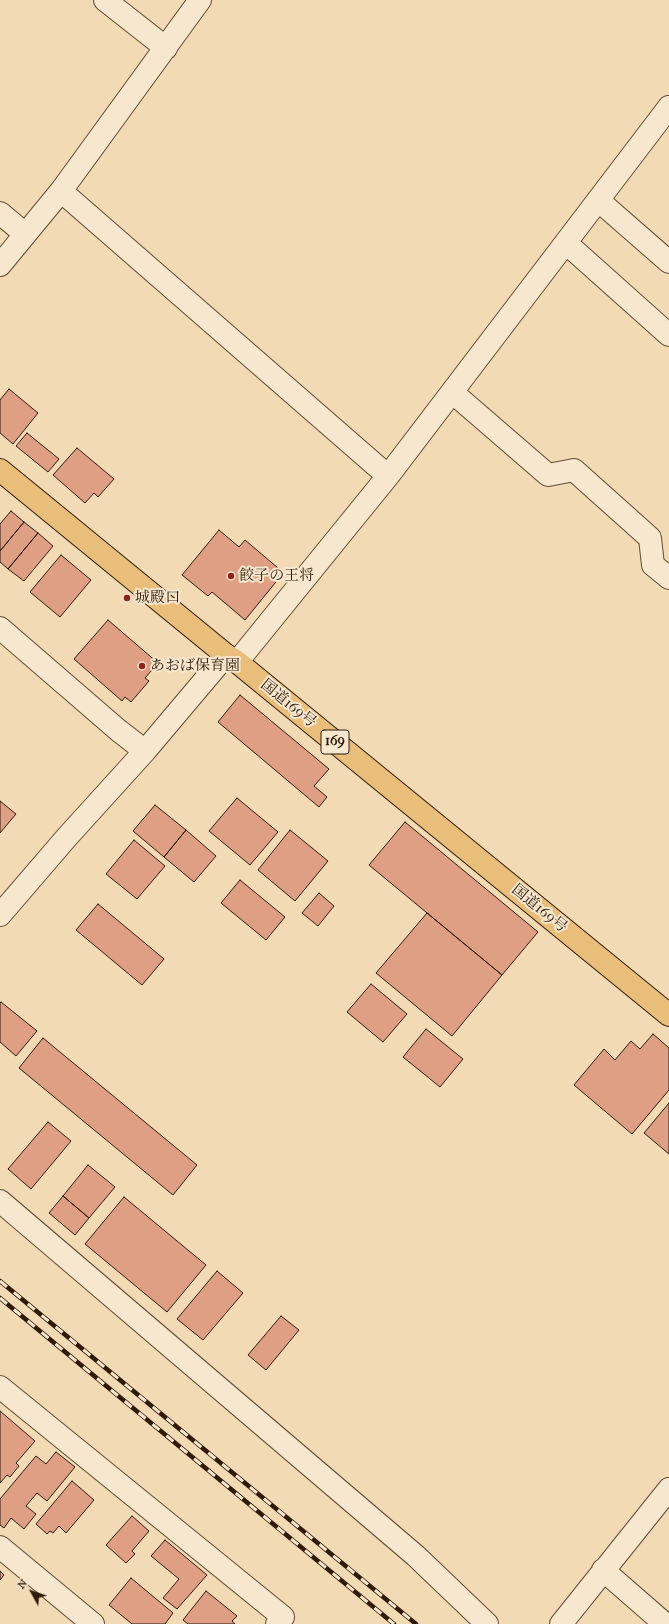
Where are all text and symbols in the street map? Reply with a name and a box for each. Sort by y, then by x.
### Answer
place label: 餃子の王将 [239,567,314,585]
marker: 餃子の王将 [226,571,236,581]
place label: 城殿口 [135,589,180,607]
marker: 城殿口 [122,593,132,603]
place label: あおば保育園 [150,657,240,675]
marker: あおば保育園 [137,661,147,671]
street label: 国道169号 [257,676,319,732]
road number: 169 [321,730,349,754]
street label: 国道169号 [508,881,570,937]
north arrow [12,1572,52,1612]
text: N [15,1577,30,1591]

